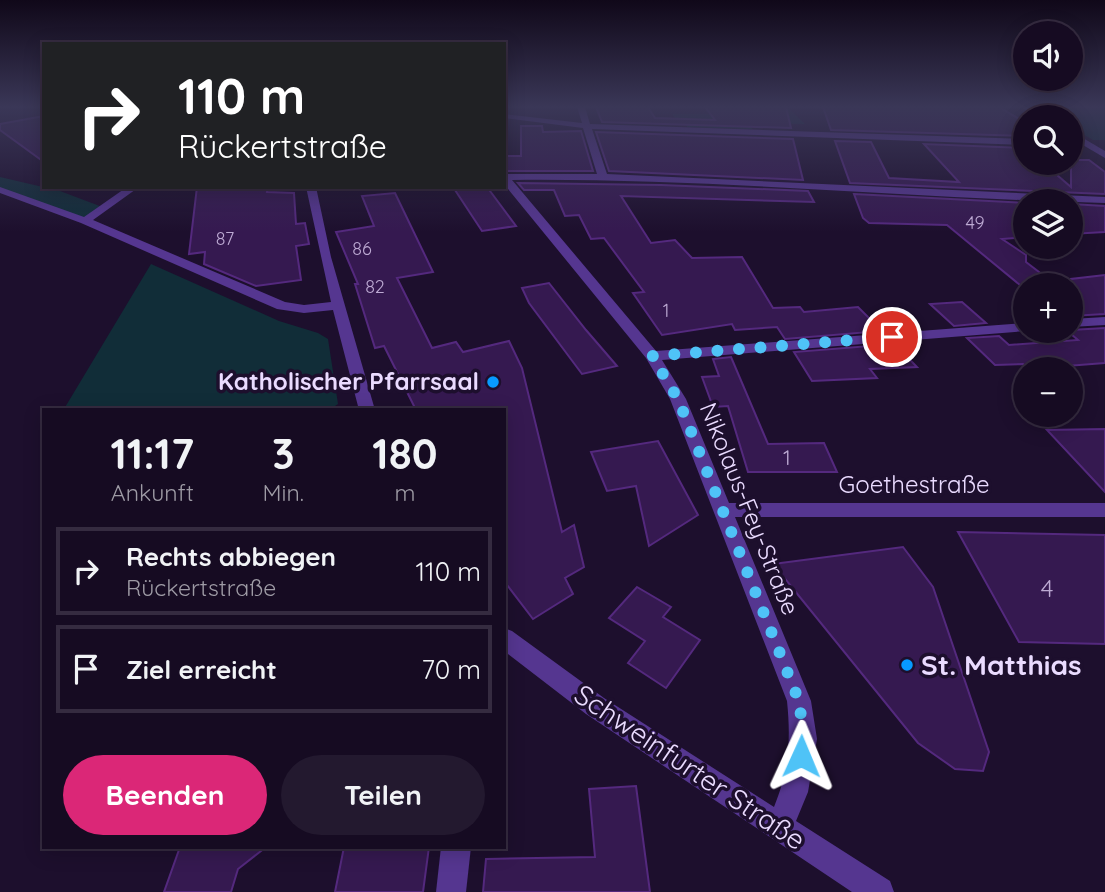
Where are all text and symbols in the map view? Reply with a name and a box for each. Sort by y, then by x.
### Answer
map controls [1013,21,1083,427]
button: sound [1013,21,1083,91]
text: 110 m [178,65,305,126]
icon: right [63,70,154,161]
button: search [1013,105,1083,175]
text: Rückertstraße [178,126,387,166]
button: layers [1013,189,1083,259]
house number: 49 [965,211,985,234]
house number: 87 [216,227,234,250]
house number: 86 [352,237,372,260]
button: + [1013,273,1083,343]
house number: 82 [365,275,385,298]
house number: 1 [663,299,669,322]
pin [862,307,922,367]
icon: arrive [873,318,911,356]
button: − [1013,357,1083,427]
place label: Katholischer Pfarrsaal [218,366,479,396]
marker: Katholischer Pfarrsaal [485,374,501,390]
street label: Nikolaus-Fey-Straße [694,398,806,619]
text: 11:17 [110,427,194,480]
text: 3 [272,427,294,480]
text: 180 [372,427,438,480]
house number: 1 [783,444,791,470]
street label: Goethestraße [838,469,990,499]
text: Ankunft [111,478,194,507]
text: Min. [262,478,304,507]
text: m [394,478,415,507]
text: Rechts abbiegen [126,540,336,573]
icon: right [67,552,105,590]
text: 110 m [415,555,481,588]
text: Rückertstraße [126,573,276,602]
house number: 4 [1041,573,1053,603]
place label: St. Matthias [921,647,1082,682]
icon: arrive [67,650,105,688]
text: Ziel erreicht [126,653,277,686]
text: 70 m [421,653,481,686]
marker: St. Matthias [899,657,915,673]
street label: Schweinfurter Straße [568,676,812,857]
position arrow [764,719,838,793]
button: Beenden [63,755,267,835]
button: Teilen [281,755,485,835]

